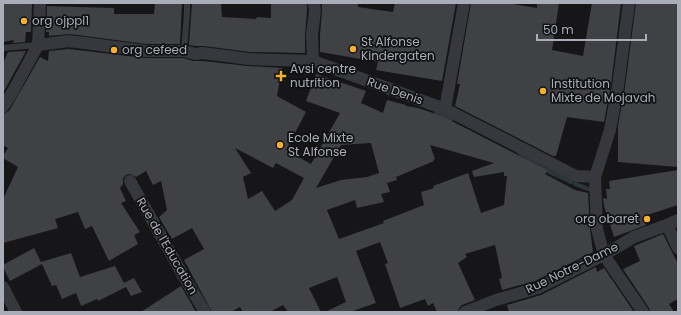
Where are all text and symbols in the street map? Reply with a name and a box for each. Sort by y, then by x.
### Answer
place label: org ojppl1 [32,12,89,29]
marker: org ojppl1 [19,16,29,26]
scale bar [537,16,646,42]
text: 50 m [543,21,574,38]
place label: St Alfonse Kindergaten [361,33,435,64]
place label: org cefeed [122,41,187,58]
marker: St Alfonse Kindergaten [348,44,358,54]
marker: org cefeed [109,45,119,55]
place label: Avsi centre nutrition [290,60,356,91]
marker: Avsi centre nutrition [275,70,287,82]
street label: Rue Denis [365,73,426,109]
place label: Institution Mixte de Mojavah [551,75,655,106]
marker: Institution Mixte de Mojavah [538,86,548,96]
place label: Ecole Mixte St Alfonse [288,129,354,160]
marker: Ecole Mixte St Alfonse [275,140,285,150]
street label: Rue de l'Education [133,194,202,297]
place label: org obaret [575,210,639,227]
marker: org obaret [642,214,652,224]
street label: Rue Notre-Dame [523,238,621,297]

